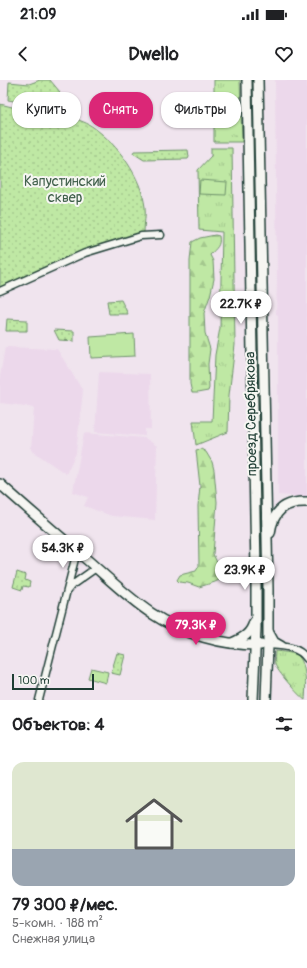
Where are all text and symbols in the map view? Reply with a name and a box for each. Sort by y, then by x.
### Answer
text: 21:09 [20,5,56,24]
icon: back [12,43,34,65]
text: Dwello [128,43,179,66]
icon: heart [273,43,295,65]
chip: Купить [12,92,81,128]
chip: Снять [89,92,153,128]
chip: Фильтры [161,92,241,128]
park label: Капустинский сквер [24,173,106,206]
pin: 22.7K ₽ [204,291,278,325]
text: 22.7K ₽ [220,296,262,312]
street label: проезд Серебрякова [241,351,261,477]
pin: 54.3K ₽ [26,535,100,569]
text: 54.3K ₽ [41,540,85,556]
pin: 23.9K ₽ [208,557,282,591]
text: 23.9K ₽ [224,562,266,578]
pin: 79.3K ₽ [159,612,233,646]
text: 79.3K ₽ [175,617,217,633]
scale bar [12,672,94,691]
text: 100 m [18,674,49,687]
icon: filters [273,713,295,735]
text: Объектов: 4 [12,714,104,735]
icon: home [118,788,190,860]
text: 79 300 ₽/мес. [12,894,118,915]
text: 5-комн. · 188 m² [12,915,103,931]
text: Снежная улица [12,931,95,947]

